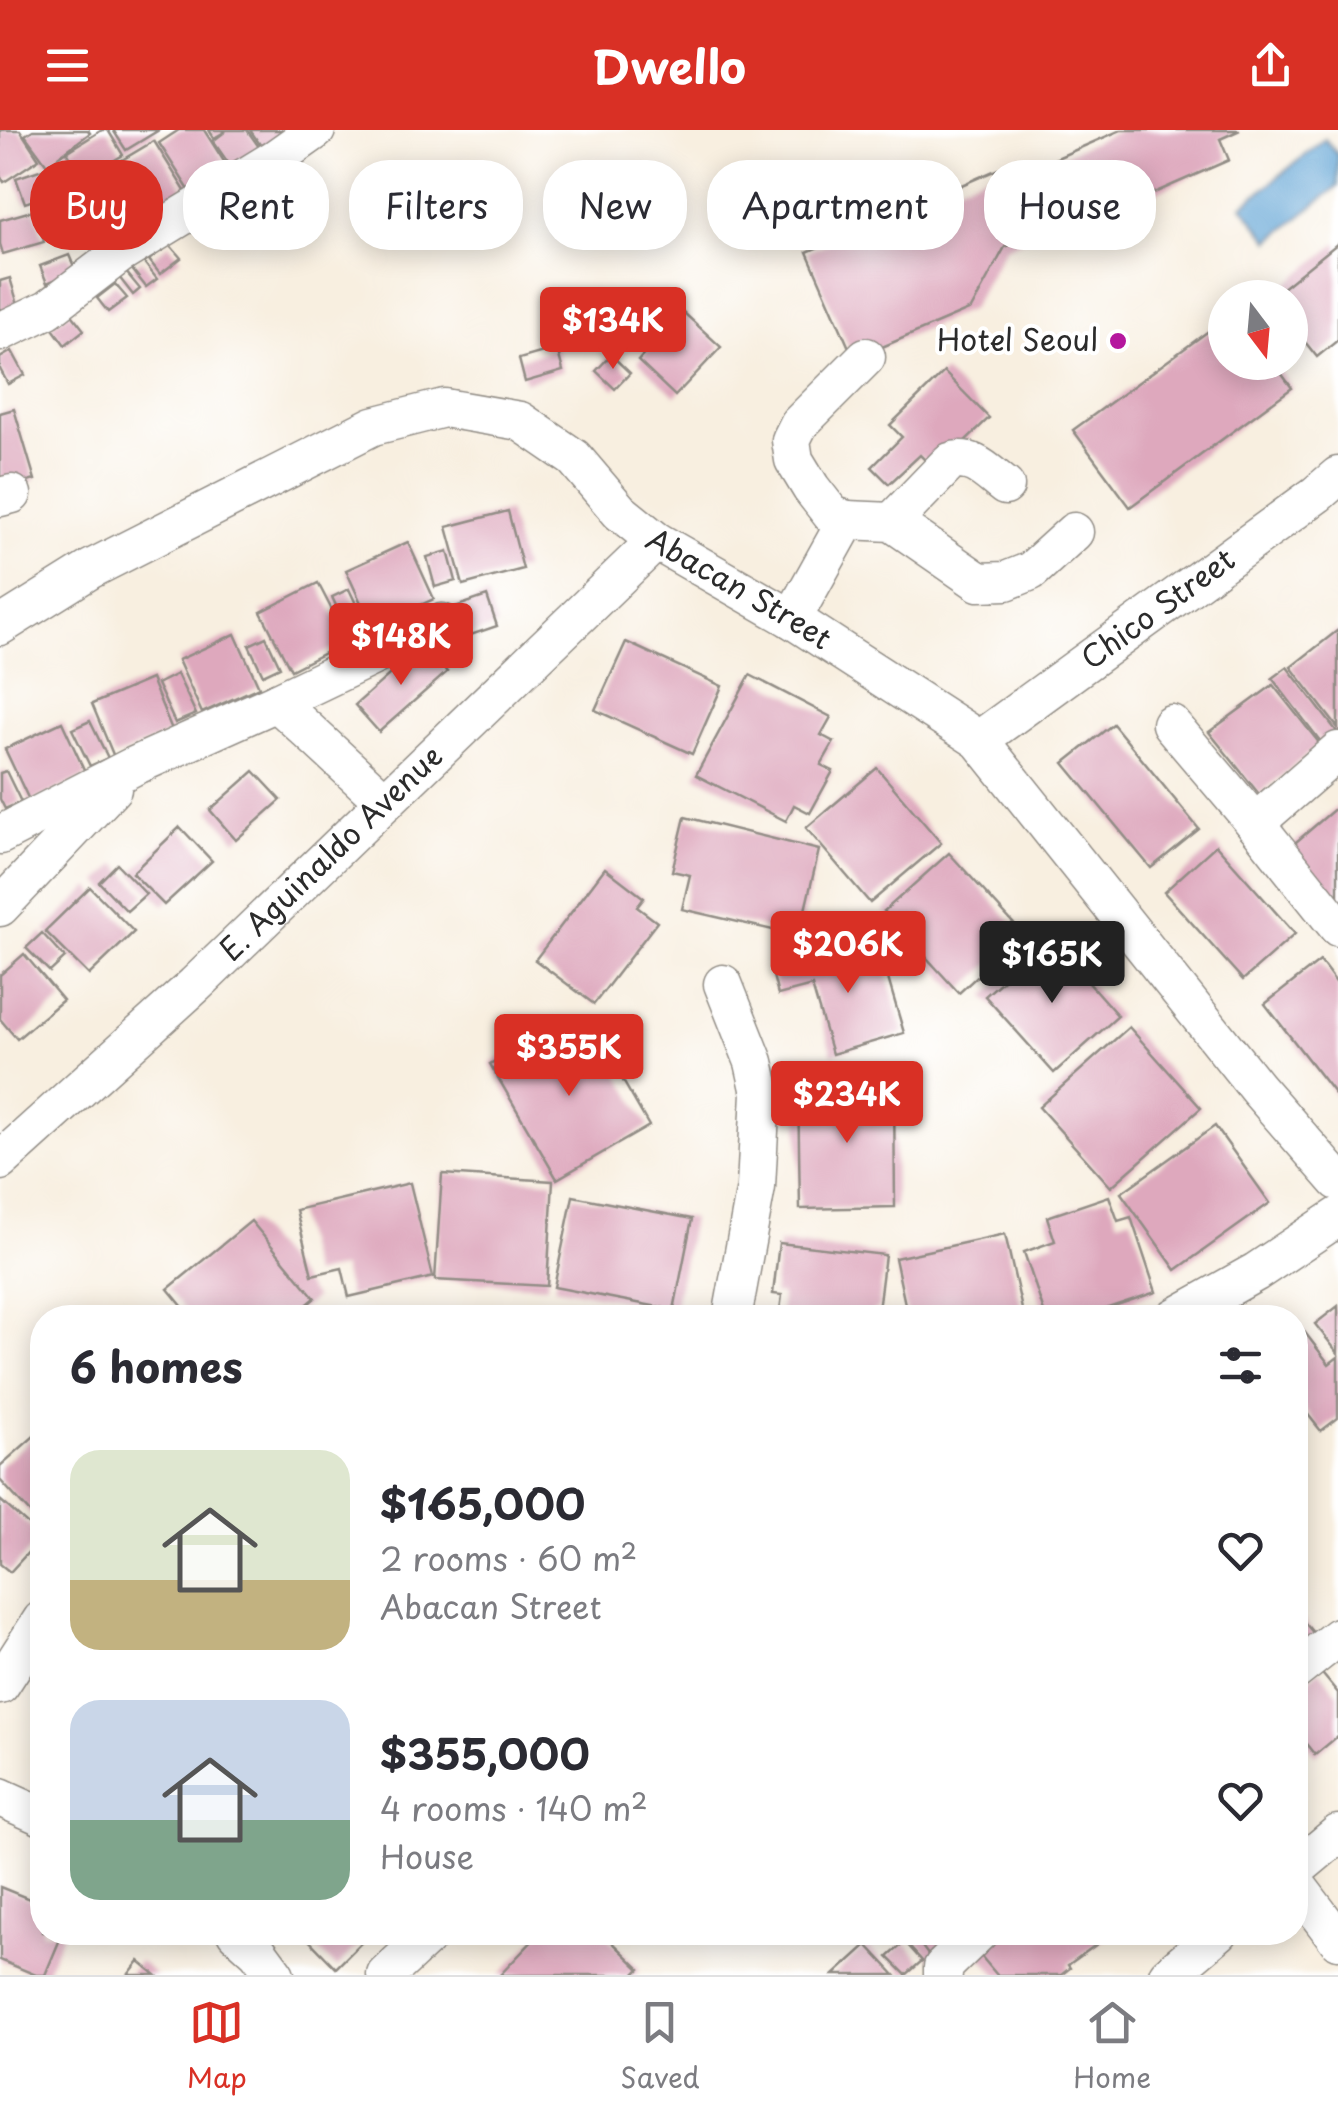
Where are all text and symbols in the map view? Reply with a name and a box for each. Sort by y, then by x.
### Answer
text: Dwello [592,31,746,99]
icon: menu [40,38,95,93]
icon: share [1243,38,1298,93]
chip: Buy [30,160,163,250]
chip: Rent [183,160,329,250]
chip: Filters [349,160,523,250]
chip: New [543,160,687,250]
chip: Apartment [707,160,964,250]
chip: House [984,160,1156,250]
north arrow [1208,280,1308,380]
map controls [1208,280,1308,380]
pin: $134K [543,287,683,372]
text: $134K [562,295,664,343]
place label: Hotel Seoul [937,316,1098,361]
marker: Hotel Seoul [1107,330,1129,352]
street label: Abacan Street [639,515,841,659]
street label: Chico Street [1071,536,1243,679]
pin: $148K [331,603,471,688]
text: $148K [351,611,451,659]
street label: E. Aguinaldo Avenue [208,733,451,970]
pin: $206K [778,911,918,996]
text: $206K [793,919,903,967]
pin: $165K [982,921,1122,1006]
text: $165K [1002,929,1102,977]
pin: $355K [499,1014,639,1099]
text: $355K [516,1022,622,1070]
pin: $234K [777,1061,917,1146]
text: $234K [793,1069,901,1117]
text: 6 homes [70,1334,243,1397]
icon: filters [1213,1338,1268,1393]
text: $165,000 [380,1471,585,1534]
icon: home [150,1490,270,1610]
icon: heart [1213,1523,1268,1578]
text: 2 rooms · 60 m² [380,1534,637,1582]
text: Abacan Street [380,1582,602,1630]
text: $355,000 [380,1721,590,1784]
icon: home [150,1740,270,1860]
icon: heart [1213,1773,1268,1828]
text: 4 rooms · 140 m² [380,1784,648,1832]
text: House [380,1832,474,1880]
tab: Map [187,1995,247,2098]
tab: Saved [620,1995,700,2098]
tab: Home [1073,1995,1151,2098]

